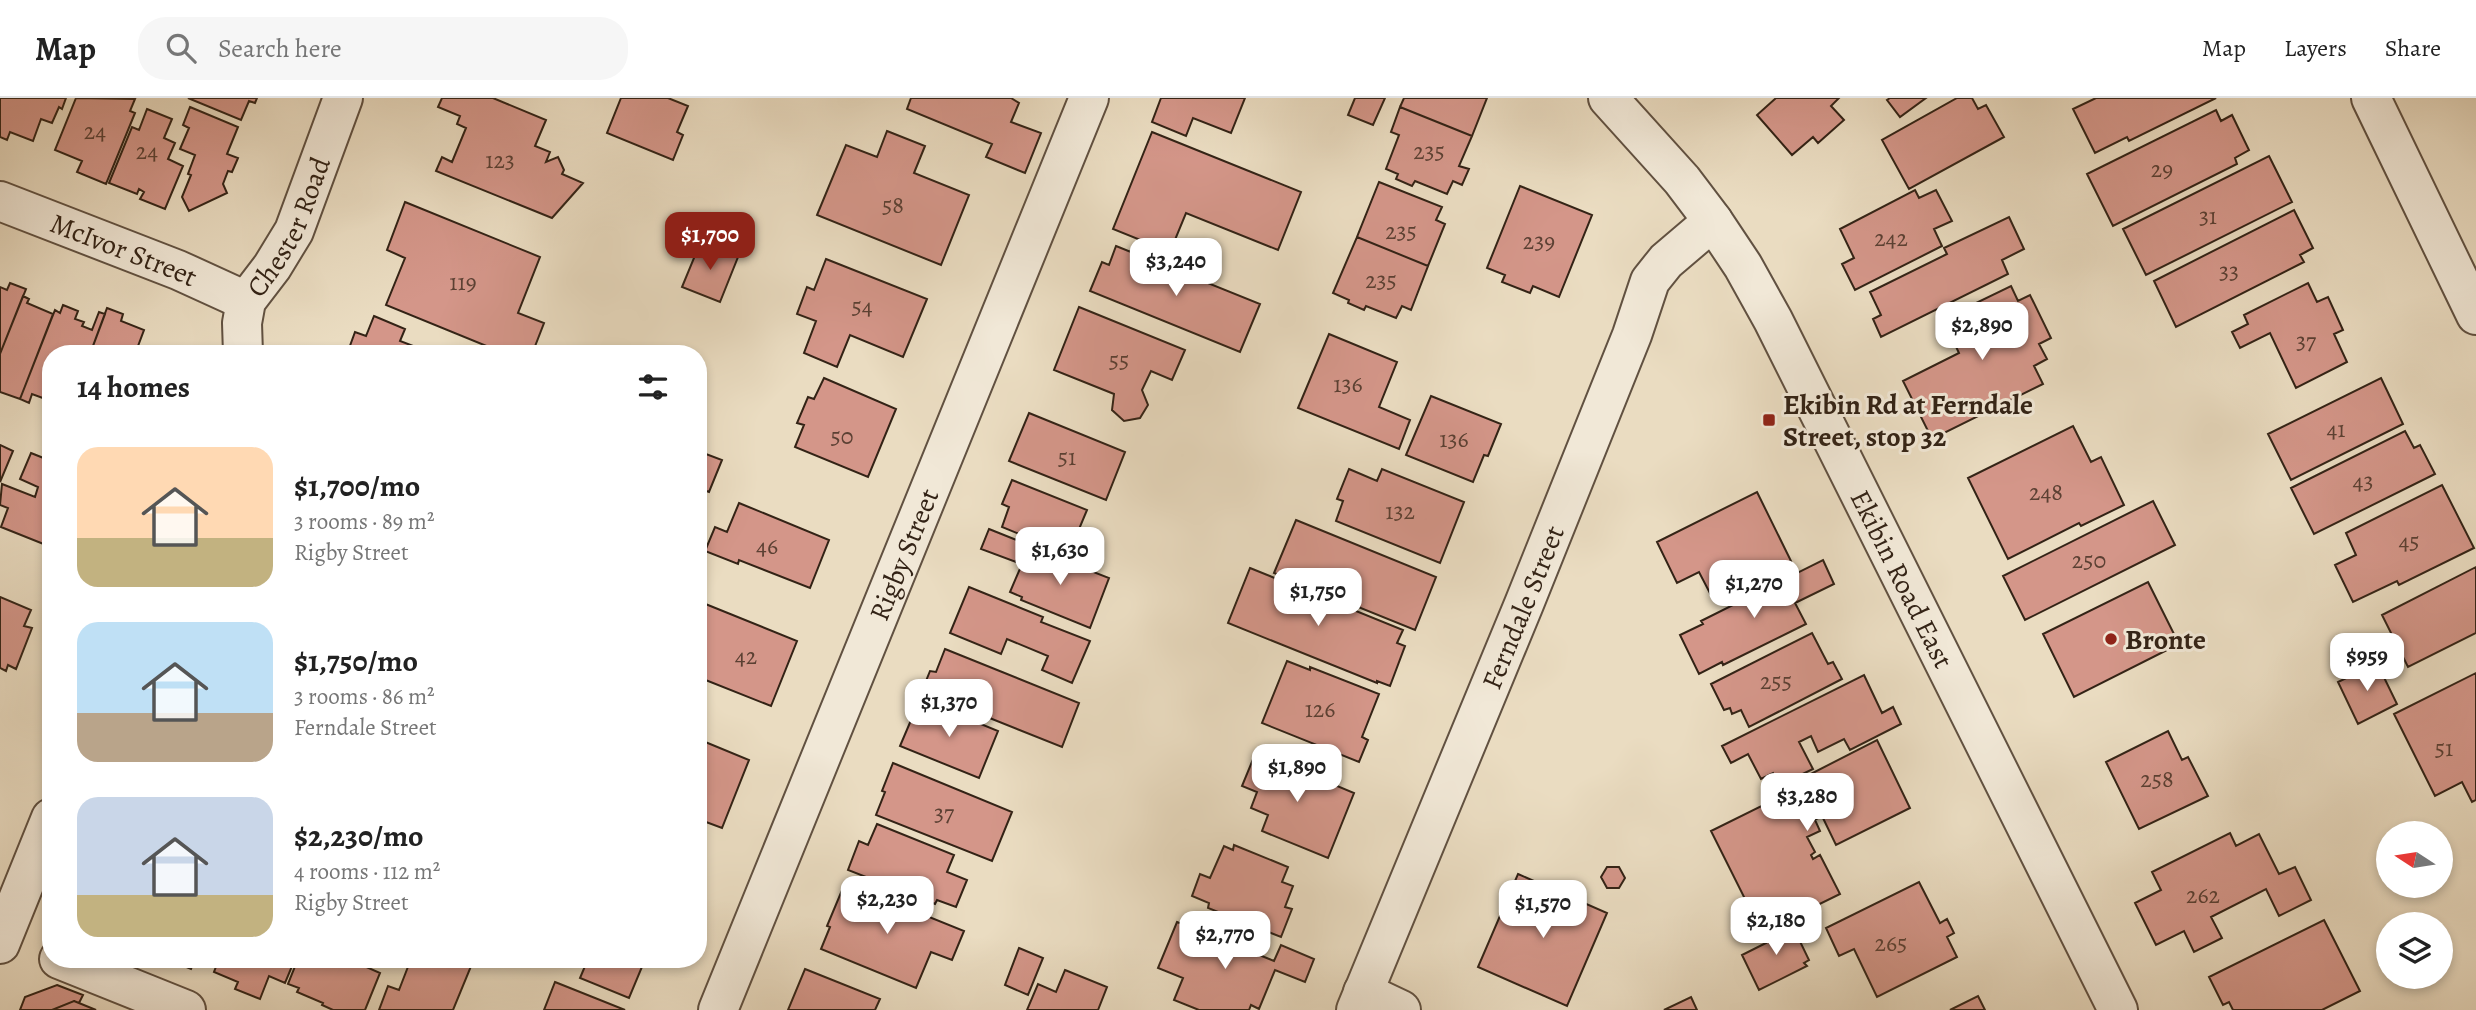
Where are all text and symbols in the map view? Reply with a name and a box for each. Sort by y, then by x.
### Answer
search box [138,17,628,80]
text: Map [35,26,96,71]
icon: search [162,29,200,67]
text: Search here [218,31,342,66]
text: Map [2202,32,2246,64]
text: Layers [2284,32,2347,64]
text: Share [2385,32,2441,64]
house number: 24 [84,115,106,147]
house number: 24 [136,135,158,167]
house number: 235 [1413,135,1445,167]
house number: 123 [485,144,515,176]
street label: Chester Road [238,151,340,305]
house number: 29 [2151,153,2173,185]
house number: 58 [882,189,904,221]
house number: 31 [2199,200,2217,232]
street label: McIvor Street [45,204,203,296]
pin: $1,700 [653,212,767,272]
house number: 235 [1385,215,1417,247]
text: $1,700 [681,219,739,250]
house number: 242 [1874,222,1908,254]
house number: 239 [1523,225,1555,257]
pin: $3,240 [1119,238,1233,298]
text: $3,240 [1146,245,1206,276]
house number: 33 [2219,255,2239,287]
house number: 235 [1365,264,1397,296]
house number: 119 [449,266,477,298]
house number: 54 [851,290,873,322]
pin: $2,890 [1925,302,2039,362]
text: $2,890 [1951,309,2013,340]
house number: 37 [2296,325,2317,357]
house number: 55 [1109,344,1129,376]
text: 14 homes [77,367,190,407]
icon: filters [634,368,672,406]
house number: 136 [1333,368,1363,400]
place label: Ekibin Rd at Ferndale Street, stop 32 [1783,386,2033,456]
marker: Ekibin Rd at Ferndale Street, stop 32 [1761,412,1777,428]
house number: 41 [2326,413,2346,445]
house number: 50 [830,420,854,452]
house number: 136 [1439,423,1469,455]
house number: 51 [1058,441,1076,473]
house number: 43 [2353,465,2373,497]
text: $1,700/mo [294,466,420,506]
icon: home [133,475,217,559]
house number: 248 [2029,476,2063,508]
street label: Rigby Street [860,483,948,626]
street label: Ekibin Road East [1841,484,1962,675]
house number: 132 [1385,495,1415,527]
text: 3 rooms · 89 m² [294,506,435,537]
street label: Ferndale Street [1473,520,1574,695]
house number: 45 [2398,525,2420,557]
pin: $1,630 [1003,528,1117,587]
house number: 46 [756,530,778,562]
text: $1,630 [1031,534,1089,565]
text: Rigby Street [294,537,409,568]
house number: 250 [2072,544,2106,576]
pin: $1,270 [1697,560,1811,620]
text: $1,270 [1725,567,1783,598]
pin: $1,750 [1261,568,1375,628]
text: $1,750 [1290,575,1346,606]
place label: Bronte [2125,621,2206,659]
marker: Bronte [2103,631,2119,647]
pin: $959 [2326,634,2408,693]
house number: 42 [735,640,757,672]
text: $959 [2346,640,2388,671]
text: $1,750/mo [294,641,418,681]
icon: home [133,650,217,734]
house number: 255 [1760,665,1792,697]
pin: $1,370 [892,680,1006,739]
text: 3 rooms · 86 m² [294,681,435,712]
text: $1,370 [921,686,977,717]
house number: 126 [1305,693,1335,725]
text: Ferndale Street [294,712,437,743]
house number: 51 [2435,732,2453,764]
pin: $1,890 [1240,744,1354,804]
text: $1,890 [1268,751,1326,782]
house number: 258 [2140,763,2174,795]
pin: $3,280 [1750,774,1864,833]
text: $3,280 [1777,780,1837,811]
house number: 37 [934,797,955,829]
text: $2,230/mo [294,816,424,856]
north arrow [2376,821,2454,898]
map controls [2376,821,2453,989]
icon: home [133,825,217,909]
text: 4 rooms · 112 m² [294,856,440,887]
pin: $2,230 [830,876,944,936]
house number: 262 [2186,879,2220,911]
pin: $1,570 [1486,880,1600,940]
text: $2,230 [857,883,917,914]
text: Rigby Street [294,887,409,918]
text: $1,570 [1515,887,1571,918]
pin: $2,180 [1719,898,1833,957]
text: $2,180 [1747,904,1805,935]
pin: $2,770 [1168,912,1282,971]
button: layers [2376,912,2453,989]
text: $2,770 [1195,918,1255,949]
house number: 265 [1875,927,1907,959]

